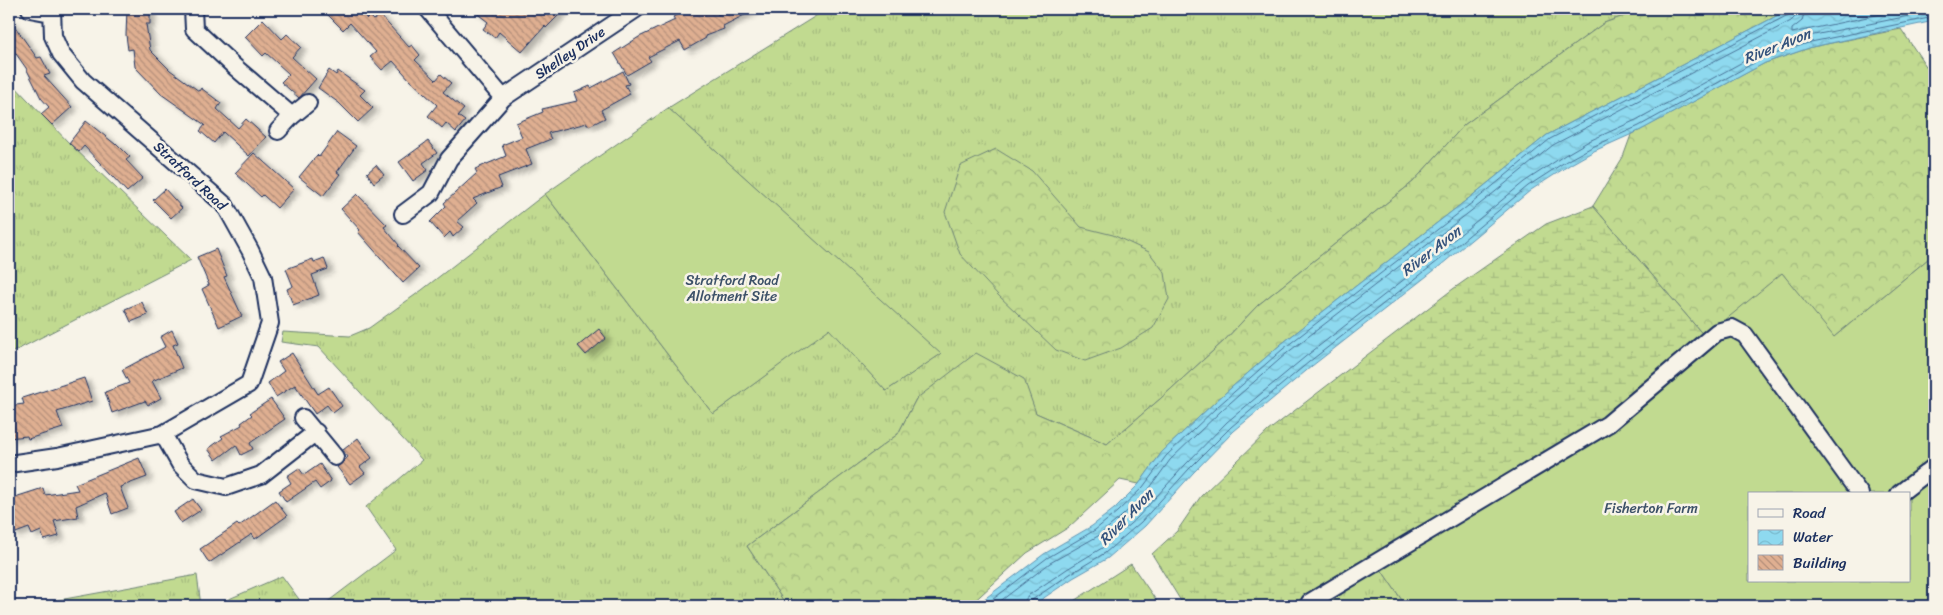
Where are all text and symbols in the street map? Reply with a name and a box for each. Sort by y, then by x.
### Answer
street label: Shelley Drive [529,20,611,86]
water label: River Avon [1740,20,1816,71]
street label: Stratford Road [147,135,234,218]
water label: River Avon [1395,218,1468,283]
park label: Stratford Road Allotment Site [685,268,780,309]
water label: River Avon [1092,481,1161,551]
legend [1748,492,1910,582]
park label: Fisherton Farm [1604,496,1698,521]
text: Road [1793,500,1826,526]
text: Water [1793,524,1833,550]
text: Building [1793,550,1847,576]

